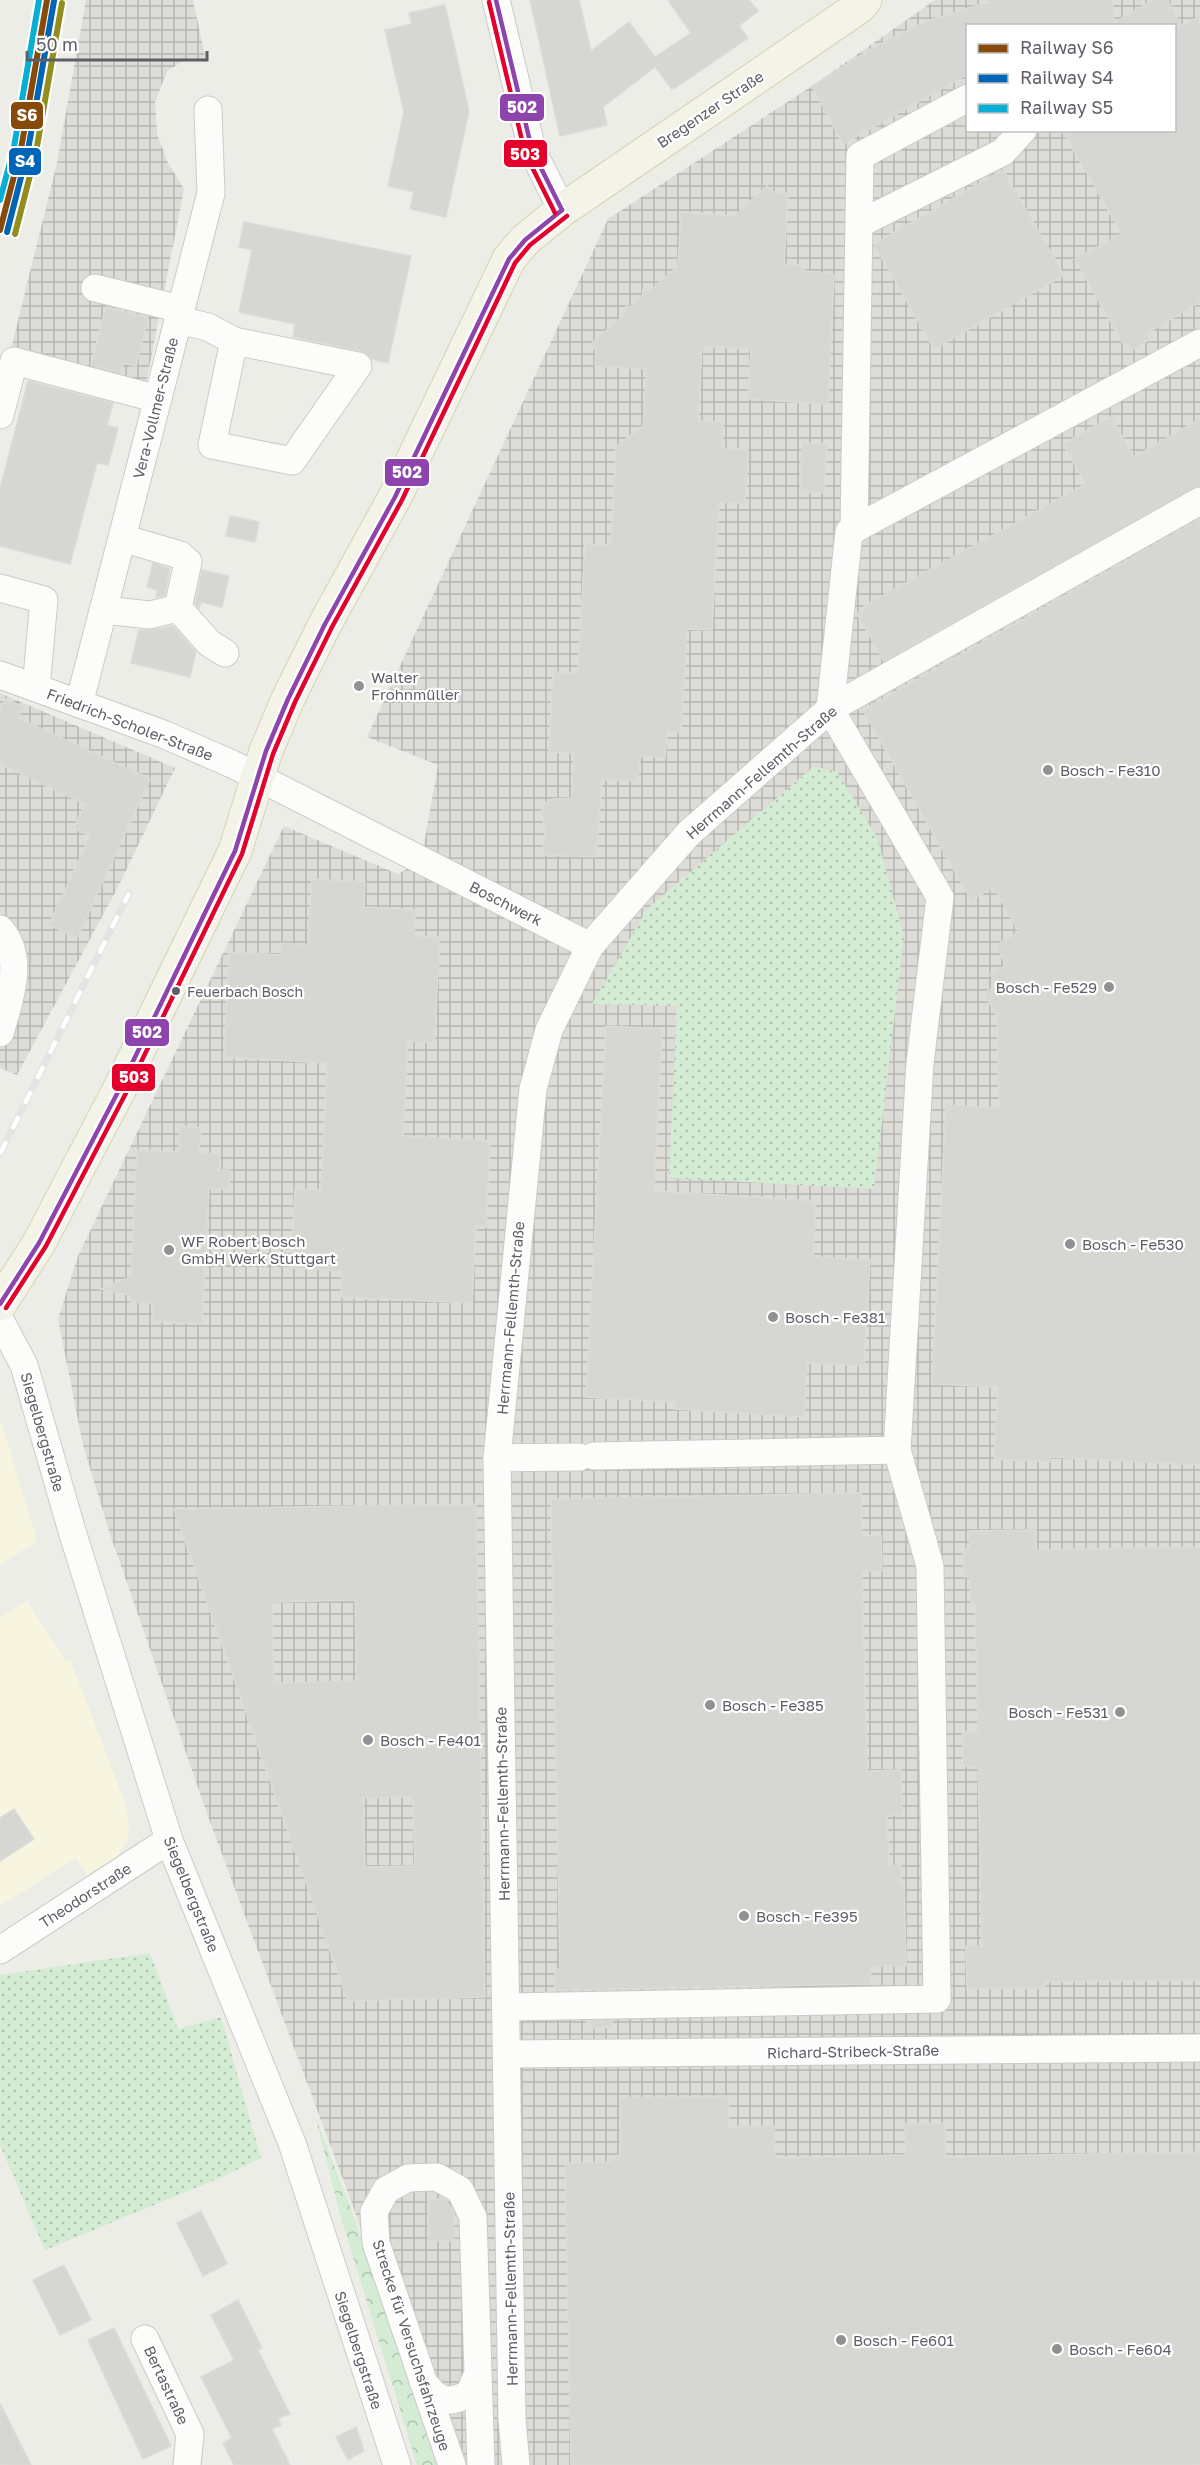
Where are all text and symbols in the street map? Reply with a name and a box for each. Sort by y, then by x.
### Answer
scale bar [27,24,207,62]
legend [966,24,1176,132]
text: 50 m [36,33,78,55]
text: Railway S6 [1020,36,1114,58]
text: Railway S4 [1020,66,1114,88]
street label: Bregenzer Straße [653,67,767,151]
line badge: 502 [499,93,545,122]
text: Railway S5 [1020,96,1113,118]
text: 502 [507,97,537,117]
line badge: S6 [10,101,44,130]
text: S6 [17,105,37,125]
line badge: 503 [503,139,548,168]
text: 503 [510,144,540,164]
line badge: S4 [8,147,42,176]
text: S4 [15,151,35,171]
street label: Vera-Vollmer-Straße [129,335,181,481]
line badge: 502 [384,458,430,487]
text: 502 [392,462,422,482]
place label: Walter Frohnmüller [371,668,460,703]
marker: Walter Frohnmüller [352,679,366,693]
street label: Friedrich-Scholer-Straße [44,684,216,764]
street label: Herrmann-Fellemth-Straße [682,701,840,843]
place label: Bosch - Fe310 [1060,761,1160,779]
marker: Bosch - Fe310 [1041,763,1055,777]
street label: Boschwerk [467,877,546,929]
place label: Bosch - Fe529 [995,978,1097,996]
marker: Bosch - Fe529 [1102,980,1116,994]
place label: Feuerbach Bosch [187,983,303,1000]
marker: Feuerbach Bosch [170,985,182,997]
line badge: 502 [124,1018,170,1047]
text: 502 [132,1022,162,1042]
line badge: 503 [111,1063,156,1092]
text: 503 [119,1067,149,1087]
street label: Herrmann-Fellemth-Straße [493,1220,527,1416]
place label: WF Robert Bosch GmbH Werk Stuttgart [181,1232,336,1267]
place label: Bosch - Fe530 [1082,1235,1184,1253]
marker: Bosch - Fe530 [1063,1237,1077,1251]
marker: WF Robert Bosch GmbH Werk Stuttgart [162,1243,176,1257]
place label: Bosch - Fe381 [785,1308,885,1326]
marker: Bosch - Fe381 [766,1310,780,1324]
street label: Siegelbergstraße [17,1370,69,1494]
place label: Bosch - Fe385 [722,1696,824,1714]
marker: Bosch - Fe385 [703,1698,717,1712]
place label: Bosch - Fe531 [1008,1703,1108,1721]
marker: Bosch - Fe531 [1113,1705,1127,1719]
street label: Herrmann-Fellemth-Straße [491,1706,513,1901]
place label: Bosch - Fe401 [380,1731,481,1749]
marker: Bosch - Fe401 [361,1733,375,1747]
street label: Siegelbergstraße [161,1833,224,1955]
street label: Theodorstraße [36,1858,135,1931]
place label: Bosch - Fe395 [756,1907,858,1925]
marker: Bosch - Fe395 [737,1909,751,1923]
street label: Richard-Stribeck-Straße [767,2040,940,2062]
street label: Herrmann-Fellemth-Straße [499,2191,521,2386]
street label: Strecke für Versuchsfahrzeuge [369,2237,455,2453]
street label: Siegelbergstraße [331,2289,387,2412]
place label: Bosch - Fe601 [853,2331,954,2349]
marker: Bosch - Fe601 [834,2333,848,2347]
place label: Bosch - Fe604 [1069,2340,1172,2358]
marker: Bosch - Fe604 [1050,2342,1064,2356]
street label: Bertastraße [141,2343,193,2428]

